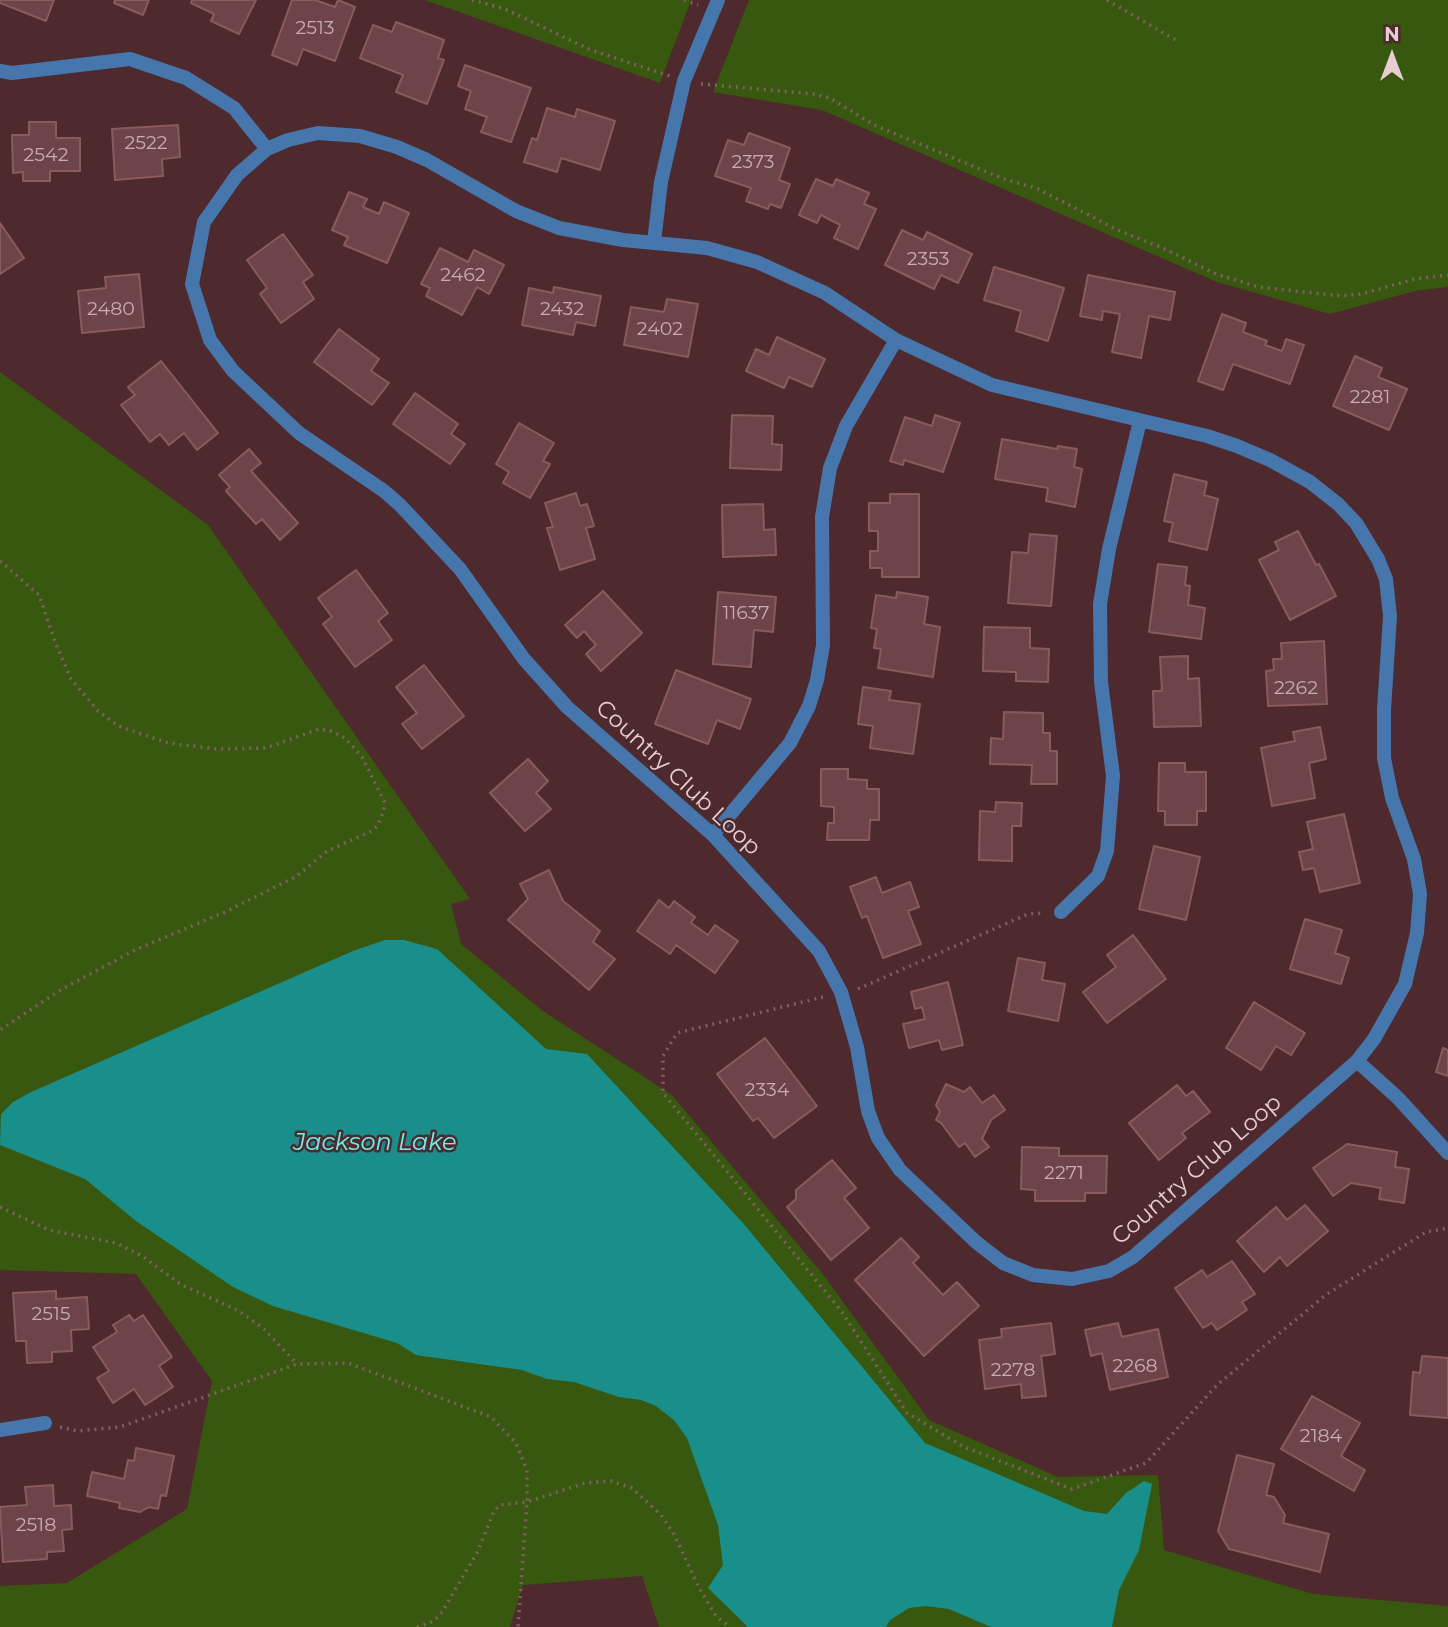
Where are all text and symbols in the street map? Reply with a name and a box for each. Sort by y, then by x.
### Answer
house number: 2513 [295,17,335,39]
north arrow [1357,21,1427,91]
text: N [1384,23,1400,46]
house number: 2522 [124,132,168,154]
house number: 2542 [24,144,68,166]
house number: 2373 [731,151,775,173]
house number: 2353 [907,248,949,270]
house number: 2462 [440,264,486,286]
house number: 2480 [87,298,135,320]
house number: 2432 [540,298,584,320]
house number: 2402 [637,318,683,340]
house number: 2281 [1350,386,1390,408]
house number: 11637 [723,602,769,624]
house number: 2262 [1274,677,1318,699]
street label: Country Club Loop [590,694,766,862]
house number: 2334 [745,1079,789,1101]
street label: Country Club Loop [1107,1089,1287,1251]
water label: Jackson Lake [294,1129,456,1157]
house number: 2271 [1044,1162,1084,1184]
house number: 2515 [31,1303,71,1325]
house number: 2268 [1112,1355,1158,1377]
house number: 2278 [991,1359,1035,1381]
house number: 2184 [1300,1425,1342,1447]
house number: 2518 [16,1514,56,1536]

